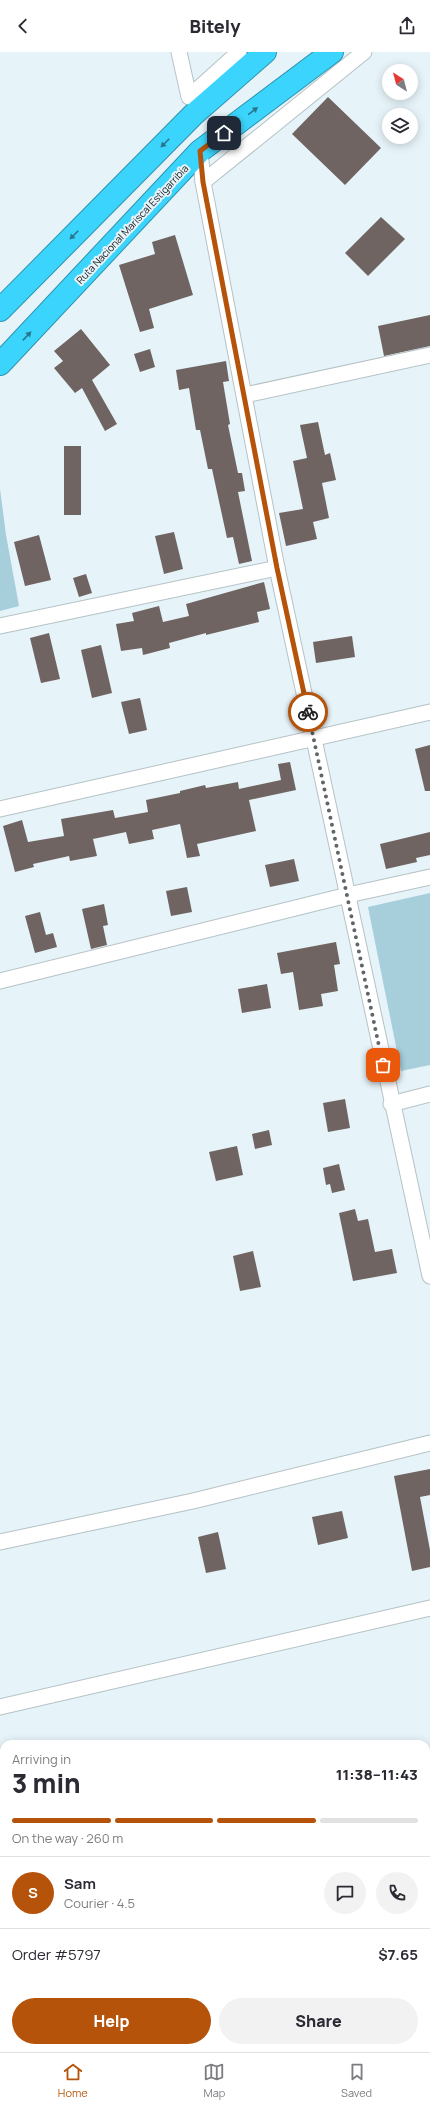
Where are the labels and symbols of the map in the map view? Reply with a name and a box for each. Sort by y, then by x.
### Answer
north arrow [382,64,418,100]
one-way arrow [248,107,259,115]
pin [207,116,241,150]
one-way arrow [160,138,170,148]
street label: Ruta Nacional Mariscal Estigarribia [73,161,191,287]
one-way arrow [69,230,79,240]
one-way arrow [22,330,31,341]
courier [288,692,328,732]
pin [366,1048,400,1082]

